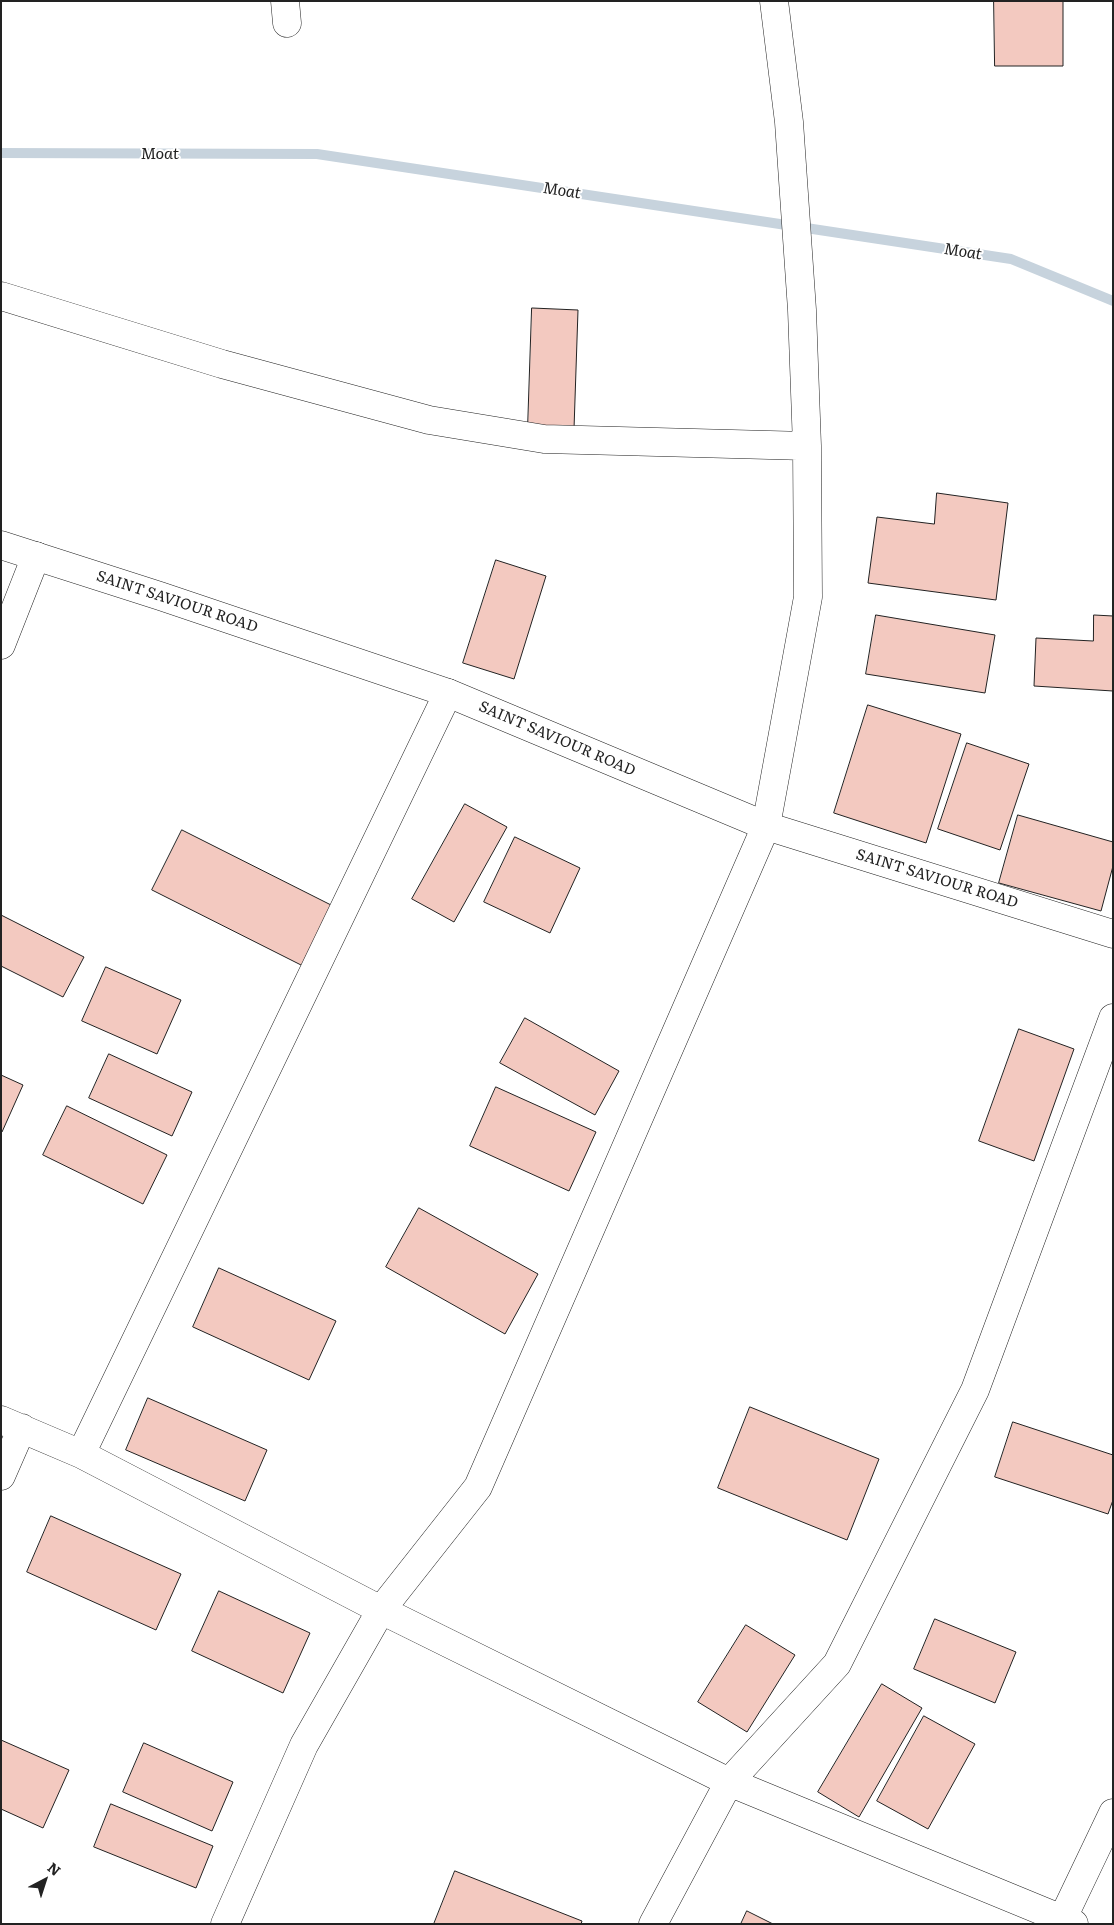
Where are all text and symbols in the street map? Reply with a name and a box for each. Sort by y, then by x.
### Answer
water label: Moat [141,144,179,164]
water label: Moat [542,179,582,203]
water label: Moat [943,240,983,264]
street label: SAINT SAVIOUR ROAD [94,567,260,637]
street label: SAINT SAVIOUR ROAD [476,698,638,780]
street label: SAINT SAVIOUR ROAD [854,846,1020,912]
north arrow [20,1855,70,1905]
text: N [44,1857,66,1880]

